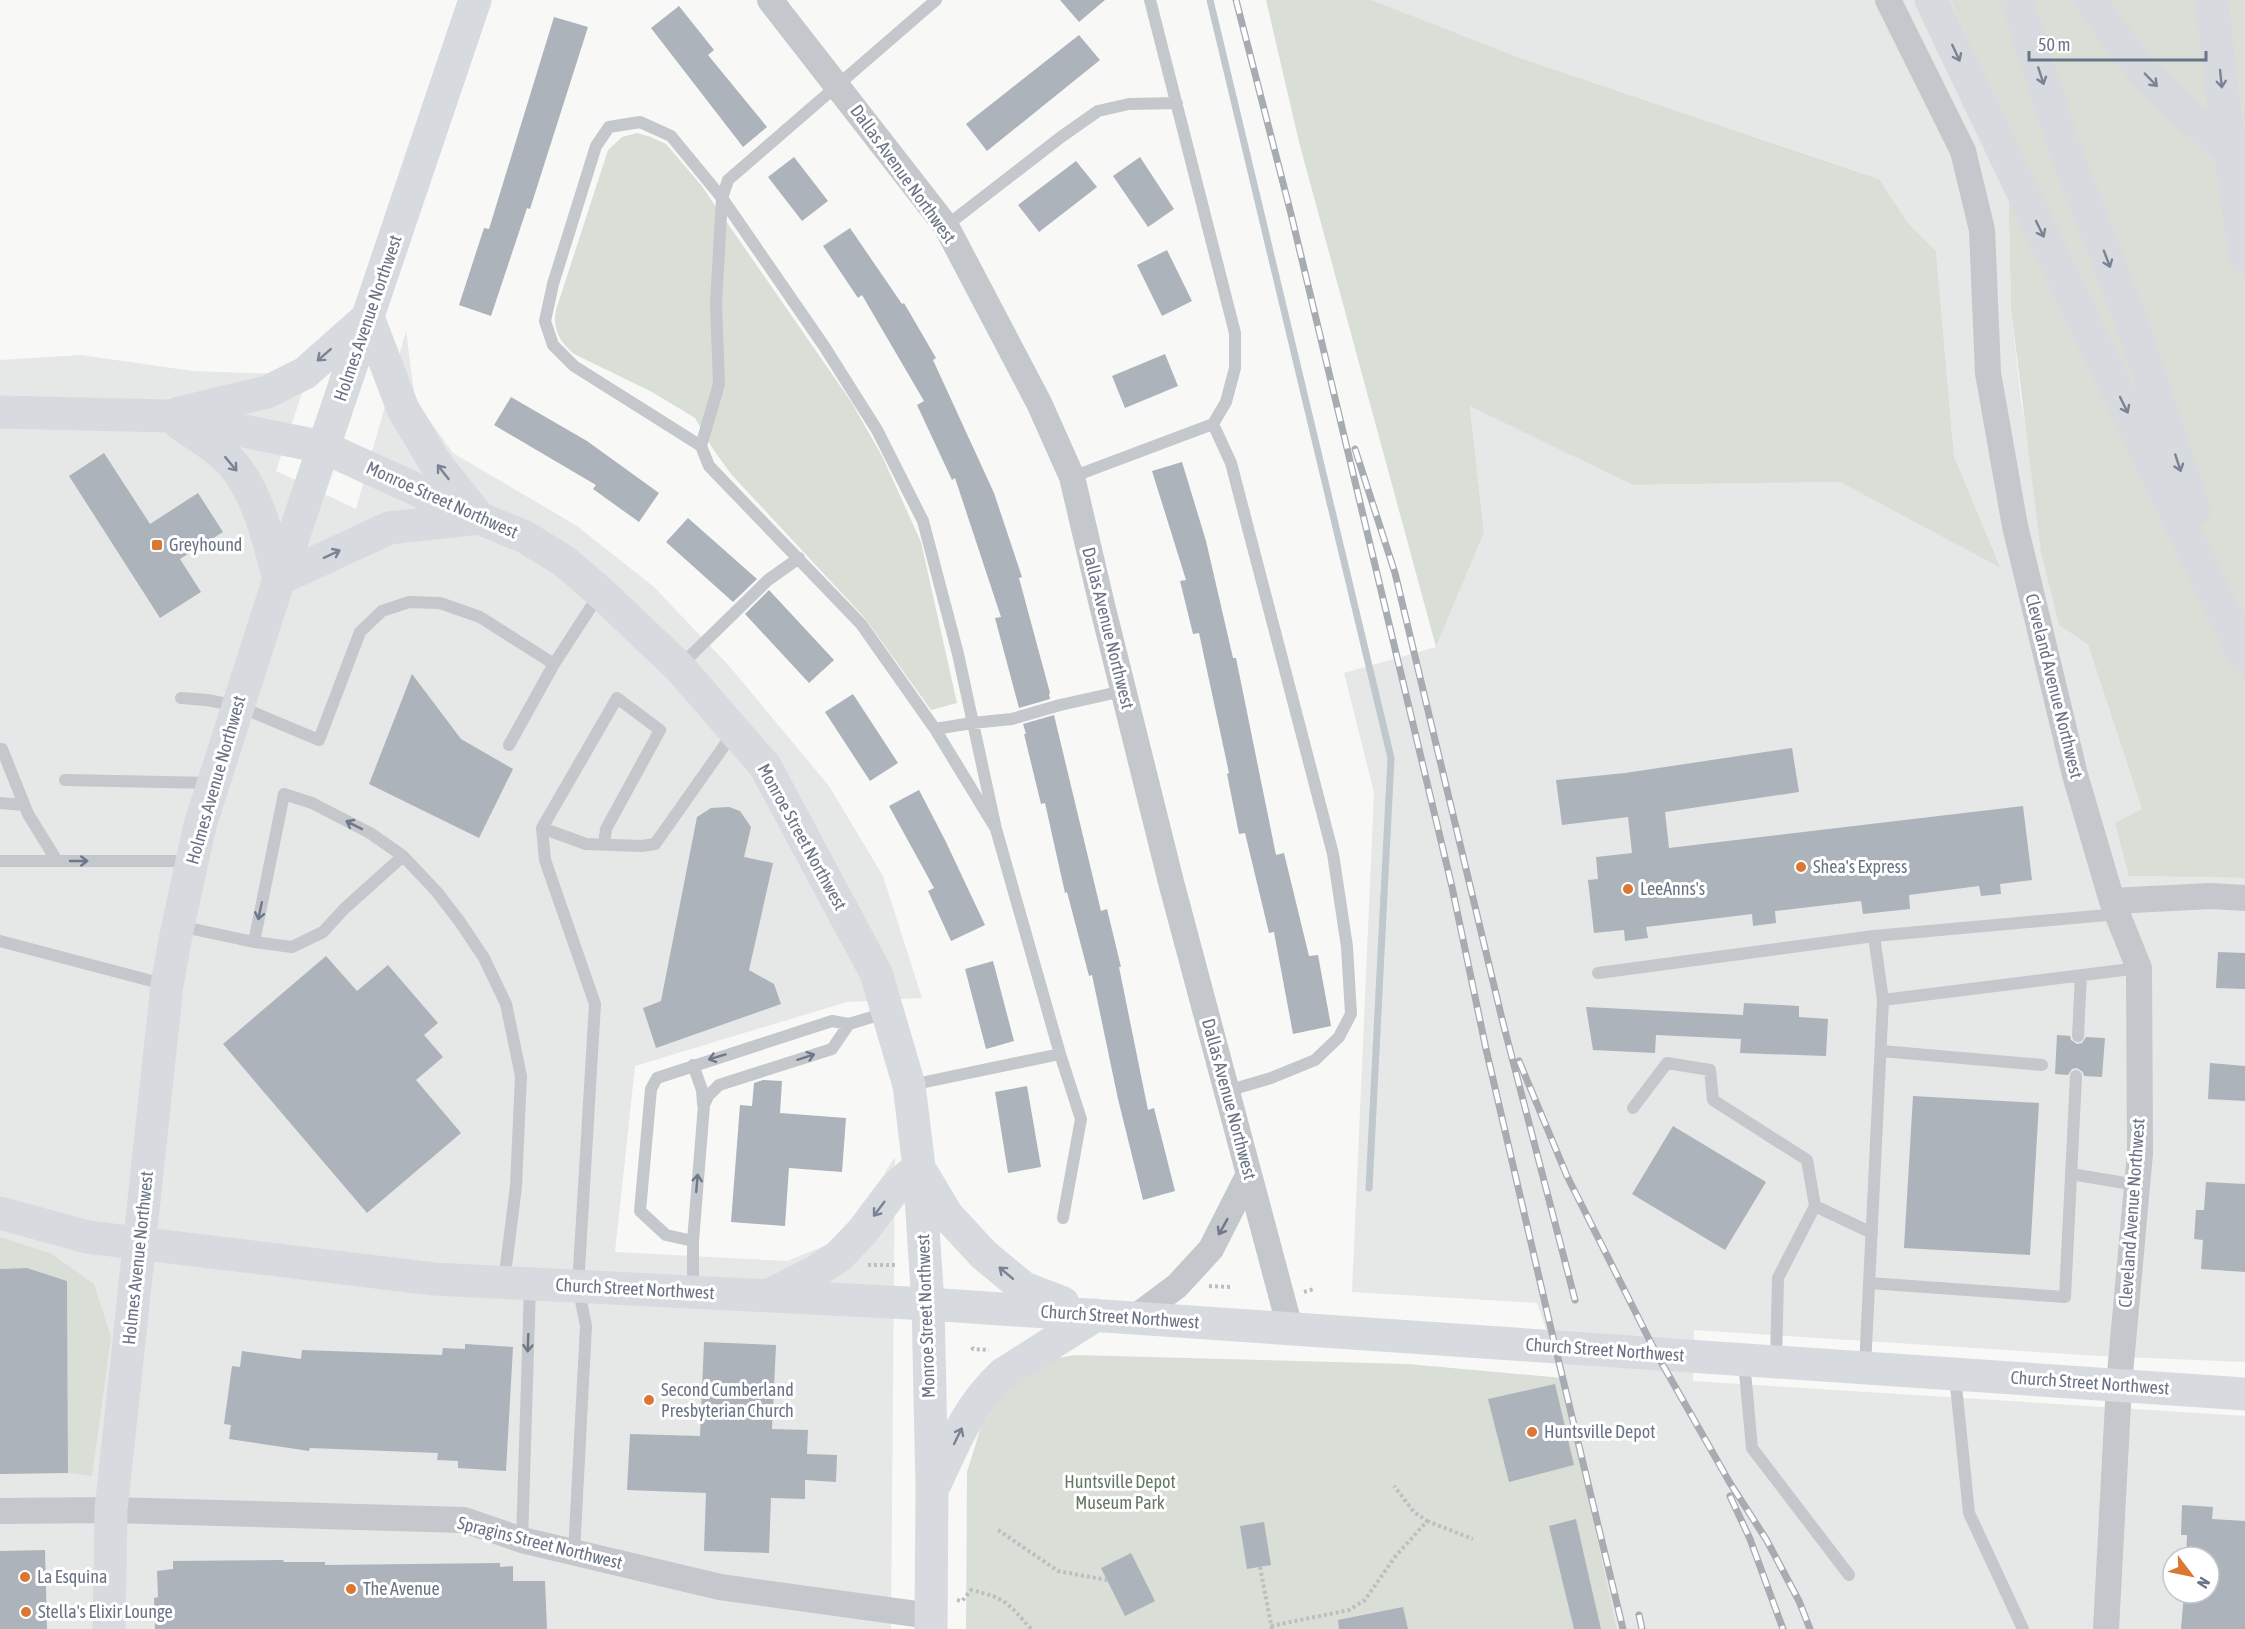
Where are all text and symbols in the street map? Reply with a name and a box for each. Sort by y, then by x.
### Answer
scale bar [2029,24,2206,62]
text: 50 m [2038,34,2070,55]
one-way arrow [1950,44,1962,62]
one-way arrow [2037,66,2048,85]
one-way arrow [2216,69,2227,89]
one-way arrow [2144,73,2158,88]
street label: Dallas Avenue Northwest [846,100,961,247]
one-way arrow [2034,220,2046,238]
street label: Holmes Avenue Northwest [329,232,406,404]
one-way arrow [2102,249,2113,268]
one-way arrow [316,349,332,362]
one-way arrow [2118,396,2130,414]
one-way arrow [2174,453,2185,472]
one-way arrow [224,456,238,471]
street label: Monroe Street Northwest [363,457,521,542]
one-way arrow [437,464,450,480]
place label: Greyhound [169,534,242,555]
marker: Greyhound [150,538,164,552]
street label: Dallas Avenue Northwest [1078,545,1139,711]
one-way arrow [322,547,340,559]
street label: Cleveland Avenue Northwest [2021,591,2088,780]
street label: Holmes Avenue Northwest [181,693,250,867]
street label: Monroe Street Northwest [753,760,851,914]
one-way arrow [345,818,363,830]
one-way arrow [69,855,89,867]
place label: Shea's Express [1813,856,1907,877]
marker: Shea's Express [1794,860,1808,874]
place label: LeeAnns's [1640,878,1705,899]
marker: LeeAnns's [1621,882,1635,896]
one-way arrow [254,901,266,920]
street label: Dallas Avenue Northwest [1198,1016,1261,1182]
one-way arrow [796,1051,815,1062]
one-way arrow [708,1052,727,1063]
street label: Cleveland Avenue Northwest [2114,1118,2149,1308]
street label: Holmes Avenue Northwest [118,1170,157,1346]
one-way arrow [692,1173,703,1193]
one-way arrow [873,1201,885,1217]
one-way arrow [1217,1218,1229,1235]
street label: Monroe Street Northwest [912,1234,939,1398]
one-way arrow [999,1266,1014,1280]
street label: Church Street Northwest [555,1274,715,1303]
street label: Church Street Northwest [1040,1300,1200,1333]
one-way arrow [523,1332,534,1352]
street label: Church Street Northwest [1525,1333,1685,1366]
street label: Church Street Northwest [2010,1366,2170,1399]
place label: Second Cumberland Presbyterian Church [661,1379,794,1421]
marker: Second Cumberland Presbyterian Church [642,1393,656,1407]
place label: Huntsville Depot [1544,1421,1655,1442]
marker: Huntsville Depot [1525,1425,1539,1439]
one-way arrow [952,1427,964,1445]
park label: Huntsville Depot Museum Park [1064,1471,1176,1513]
street label: Spragins Street Northwest [455,1512,625,1573]
north arrow [2161,1545,2221,1605]
place label: La Esquina [37,1566,107,1587]
marker: La Esquina [18,1570,32,1584]
text: N [2194,1574,2214,1592]
place label: The Avenue [363,1578,440,1599]
marker: The Avenue [344,1582,358,1596]
place label: Stella's Elixir Lounge [38,1601,173,1622]
marker: Stella's Elixir Lounge [19,1605,33,1619]

